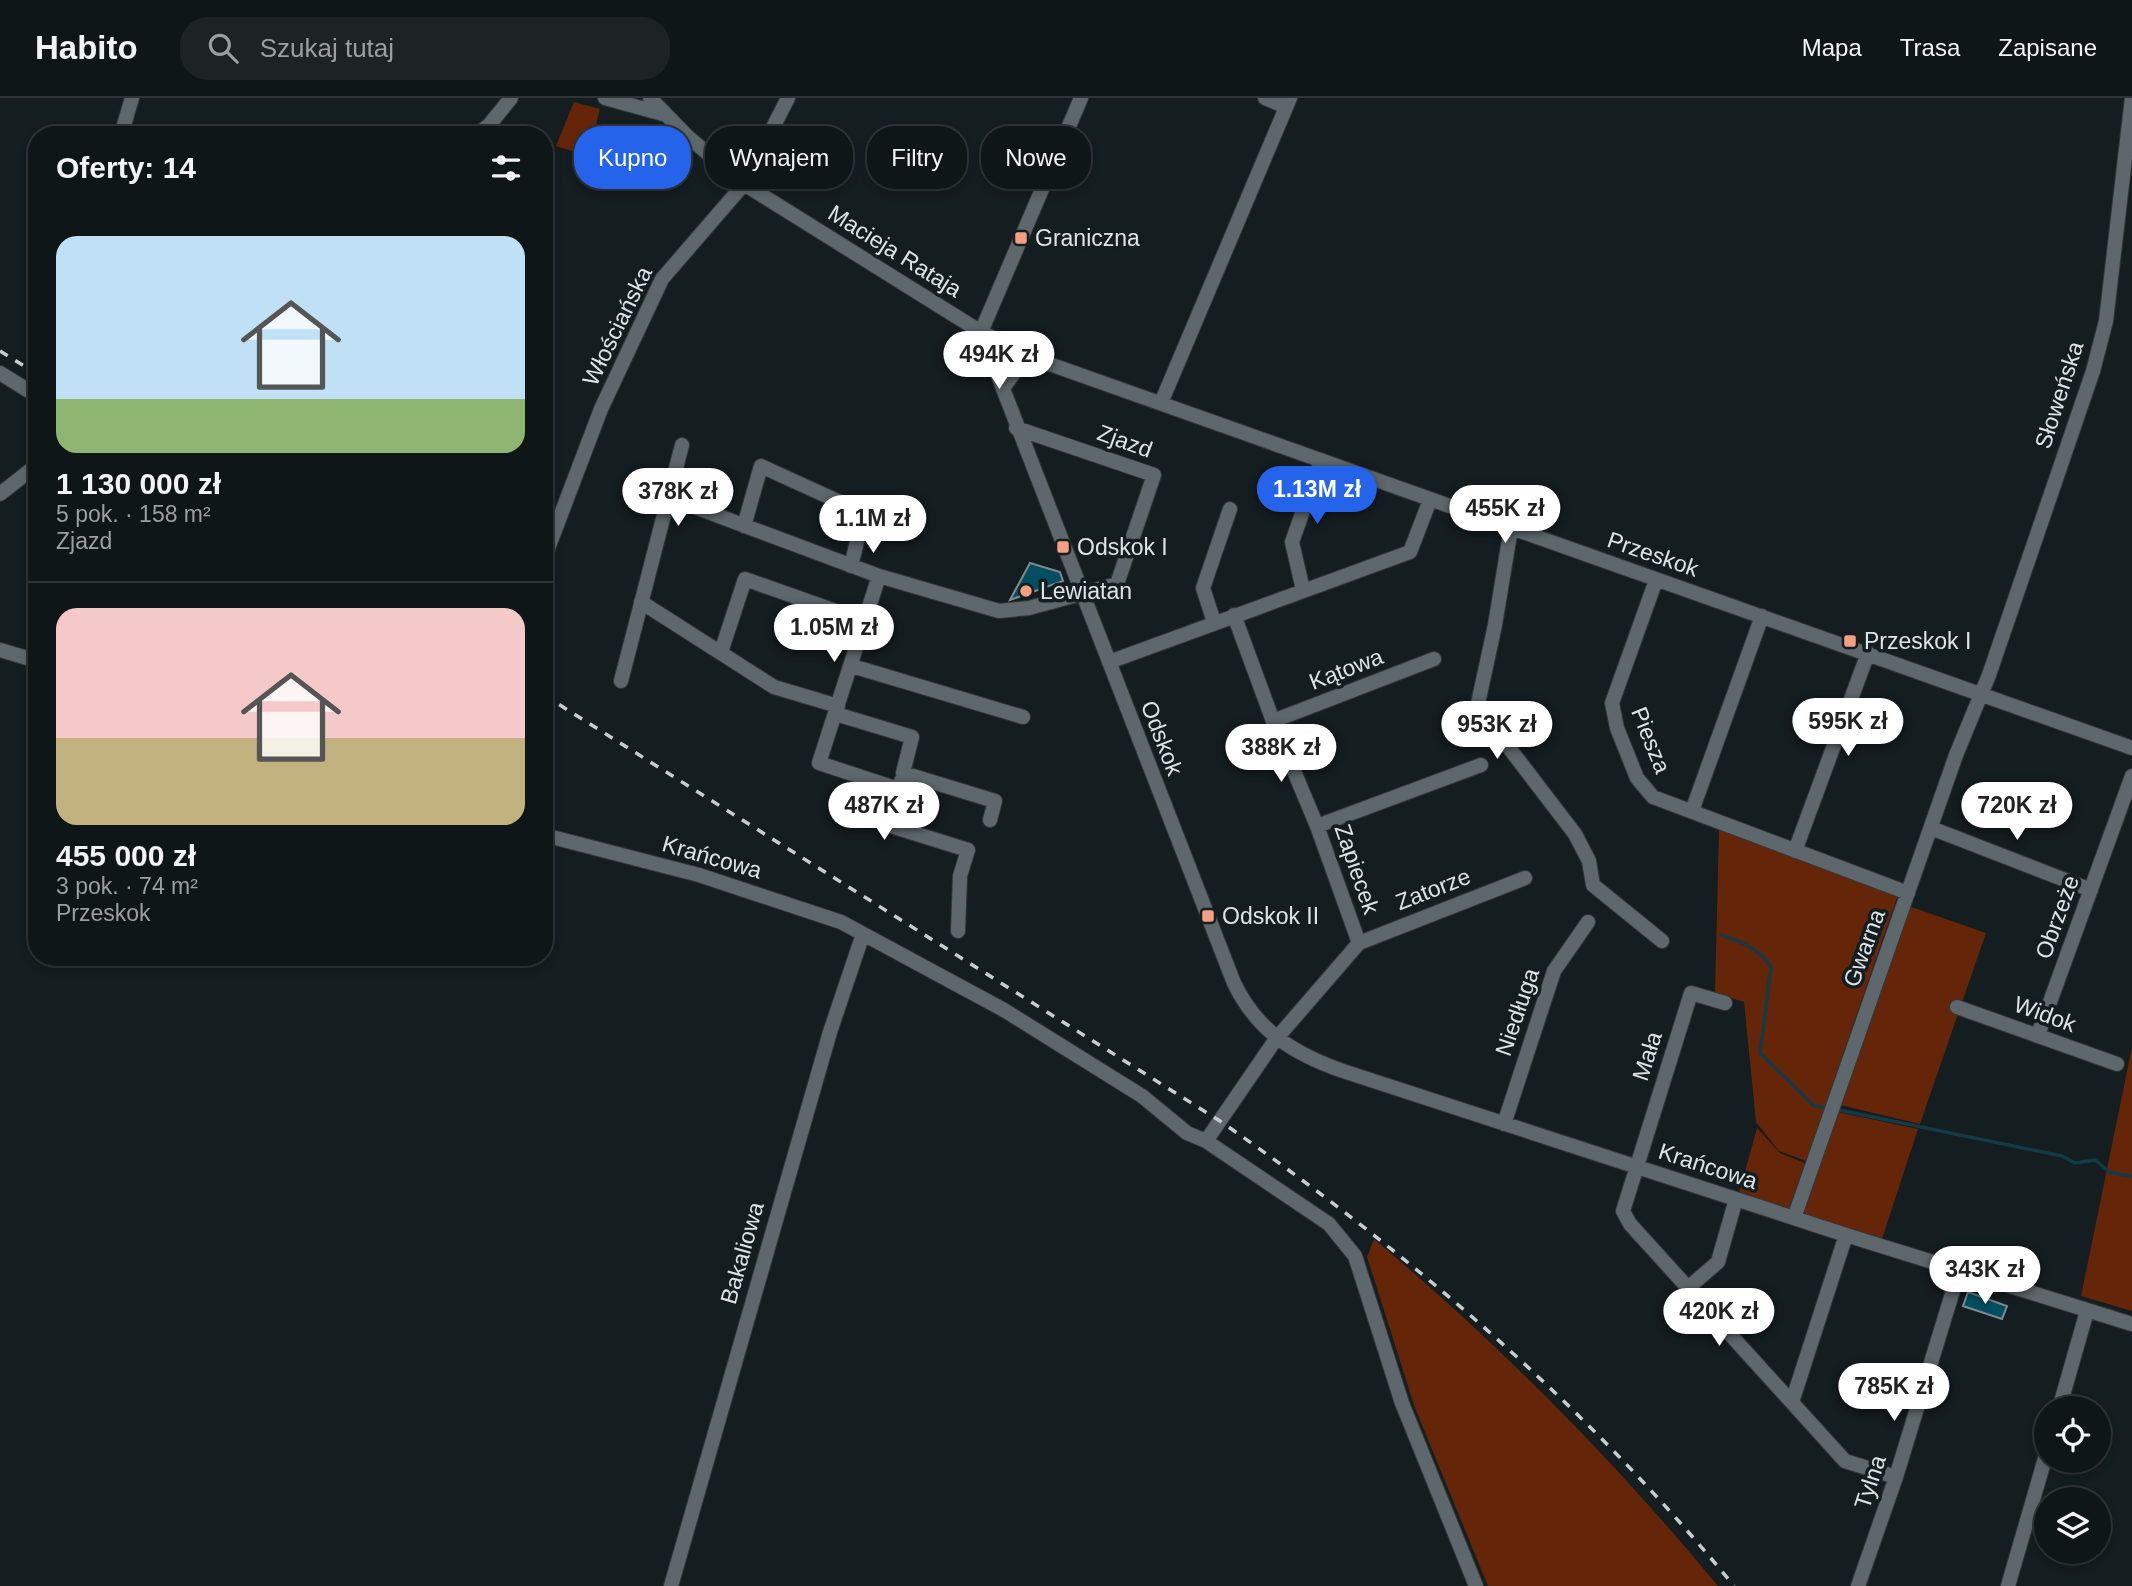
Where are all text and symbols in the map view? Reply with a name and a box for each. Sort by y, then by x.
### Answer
search box [180,17,670,80]
text: Habito [35,29,138,66]
icon: search [204,29,242,67]
text: Szukaj tutaj [260,33,394,63]
text: Mapa [1802,34,1862,61]
text: Trasa [1900,34,1960,61]
text: Zapisane [1998,34,2097,61]
chip: Kupno [574,126,691,189]
chip: Wynajem [705,126,853,189]
chip: Filtry [867,126,967,189]
chip: Nowe [981,126,1091,189]
icon: filters [487,149,525,187]
text: Oferty: 14 [56,151,196,184]
street label: Macieja Rataja [824,200,967,302]
place label: Graniczna [1035,225,1140,251]
marker: Graniczna [1013,230,1029,246]
street label: Włościańska [577,262,657,390]
icon: home [228,282,354,408]
pin: 494K zł [934,331,1064,391]
street label: Słoweńska [2029,338,2089,452]
text: 494K zł [959,341,1039,367]
street label: Zjazd [1094,419,1156,463]
pin: 1.13M zł [1245,466,1389,526]
text: 1 130 000 zł [56,467,221,500]
pin: 378K zł [613,468,743,528]
text: 1.13M zł [1273,476,1361,502]
text: 378K zł [638,478,718,504]
pin: 455K zł [1440,486,1570,545]
text: 455K zł [1465,495,1545,521]
pin: 1.1M zł [808,496,938,555]
text: 5 pok. · 158 m² [56,501,211,527]
text: 1.1M zł [835,505,911,531]
street label: Przeskok [1604,526,1702,582]
text: Zjazd [56,528,112,554]
place label: Odskok I [1077,534,1168,560]
marker: Odskok I [1055,539,1071,555]
place label: Lewiatan [1040,578,1132,604]
marker: Lewiatan [1018,583,1034,599]
pin: 1.05M zł [762,604,906,664]
text: 1.05M zł [790,614,878,640]
place label: Przeskok I [1864,628,1971,654]
marker: Przeskok I [1842,633,1858,649]
street label: Kątowa [1306,643,1387,695]
icon: home [228,654,354,780]
street label: Odskok [1136,697,1188,780]
pin: 595K zł [1783,698,1913,758]
pin: 953K zł [1432,702,1562,761]
street label: Piesza [1626,703,1676,777]
text: 595K zł [1808,708,1888,734]
text: 953K zł [1457,711,1537,737]
pin: 388K zł [1216,724,1346,784]
text: 388K zł [1241,734,1321,760]
pin: 487K zł [819,782,949,842]
pin: 720K zł [1952,782,2082,842]
text: 487K zł [844,792,924,818]
text: 720K zł [1977,792,2057,818]
street label: Zapiecek [1330,821,1385,918]
street label: Krańcowa [659,830,765,884]
text: 455 000 zł [56,839,196,872]
street label: Zatorze [1392,863,1474,915]
street label: Obrzeże [2030,872,2084,962]
text: 3 pok. · 74 m² [56,873,198,899]
text: Przeskok [56,900,151,926]
place label: Odskok II [1222,903,1319,929]
street label: Gwarna [1838,906,1890,990]
marker: Odskok II [1200,908,1216,924]
street label: Niedługa [1490,965,1544,1059]
street label: Widok [2011,991,2080,1037]
street label: Mała [1627,1028,1667,1084]
street label: Krańcowa [1655,1138,1761,1194]
street label: Bakaliowa [715,1199,769,1307]
pin: 343K zł [1920,1246,2050,1306]
text: 343K zł [1945,1256,2025,1282]
pin: 420K zł [1654,1288,1784,1348]
text: 420K zł [1679,1298,1759,1324]
pin: 785K zł [1829,1364,1959,1423]
text: 785K zł [1854,1373,1934,1399]
map controls [2034,1396,2111,1564]
button: locate [2034,1396,2111,1473]
street label: Tylna [1849,1452,1891,1512]
button: layers [2034,1487,2111,1564]

